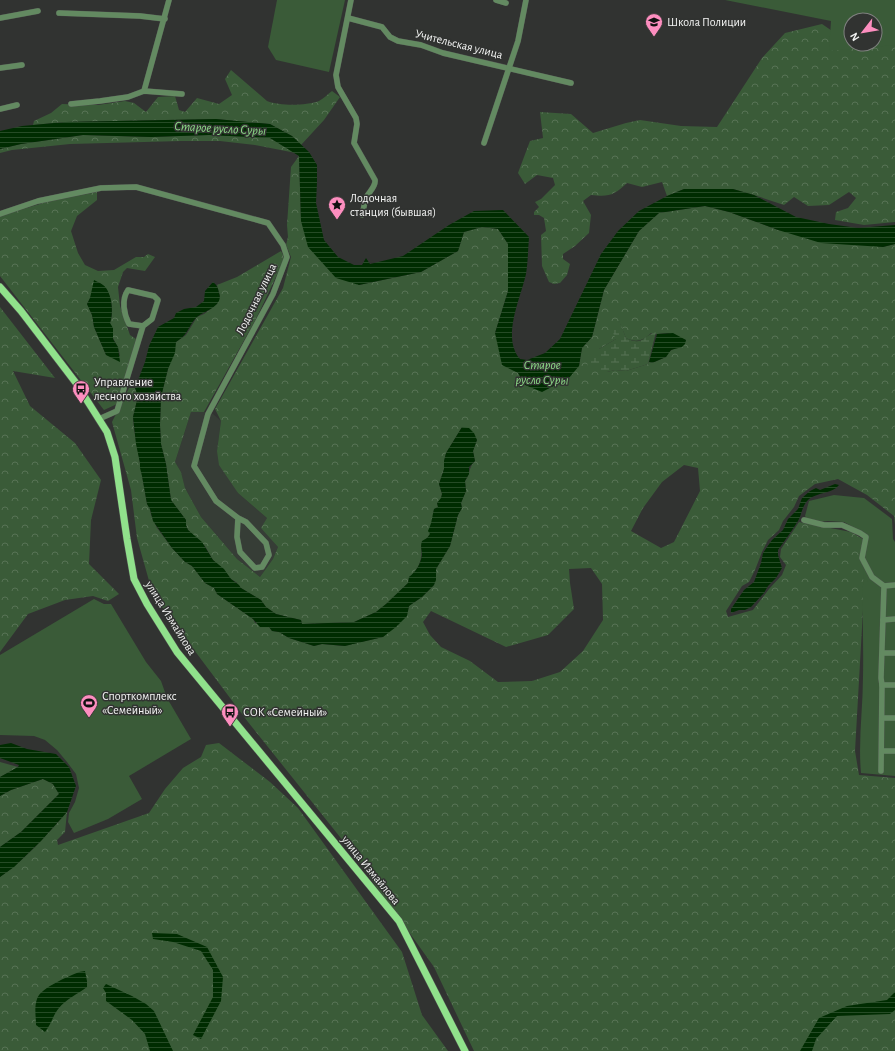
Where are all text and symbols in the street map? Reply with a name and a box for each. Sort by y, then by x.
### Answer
school or university icon: Школа Полиции [644,12,664,37]
north arrow [843,12,883,52]
place label: Школа Полиции [667,16,746,28]
street label: Учительская улица [414,27,504,62]
text: N [848,31,862,43]
water label: Старое русло Суры [174,120,266,138]
place label: Лодочная станция (бывшая) [350,192,436,218]
place icon: Лодочная станция (бывшая) [327,195,347,220]
street label: Лодочная улица [234,261,280,337]
water label: Старое русло Суры [516,359,568,387]
place label: Управление лесного хозяйства [94,376,182,402]
bus stop icon: Управление лесного хозяйства [71,379,91,404]
street label: улица Измайлова [142,578,199,658]
place label: Спорткомплекс «Семейный» [102,690,177,716]
sports icon: Спорткомплекс «Семейный» [79,693,99,718]
bus stop icon: СОК «Семейный» [220,702,240,727]
place label: СОК «Семейный» [243,706,328,718]
street label: улица Измайлова [338,832,403,908]

